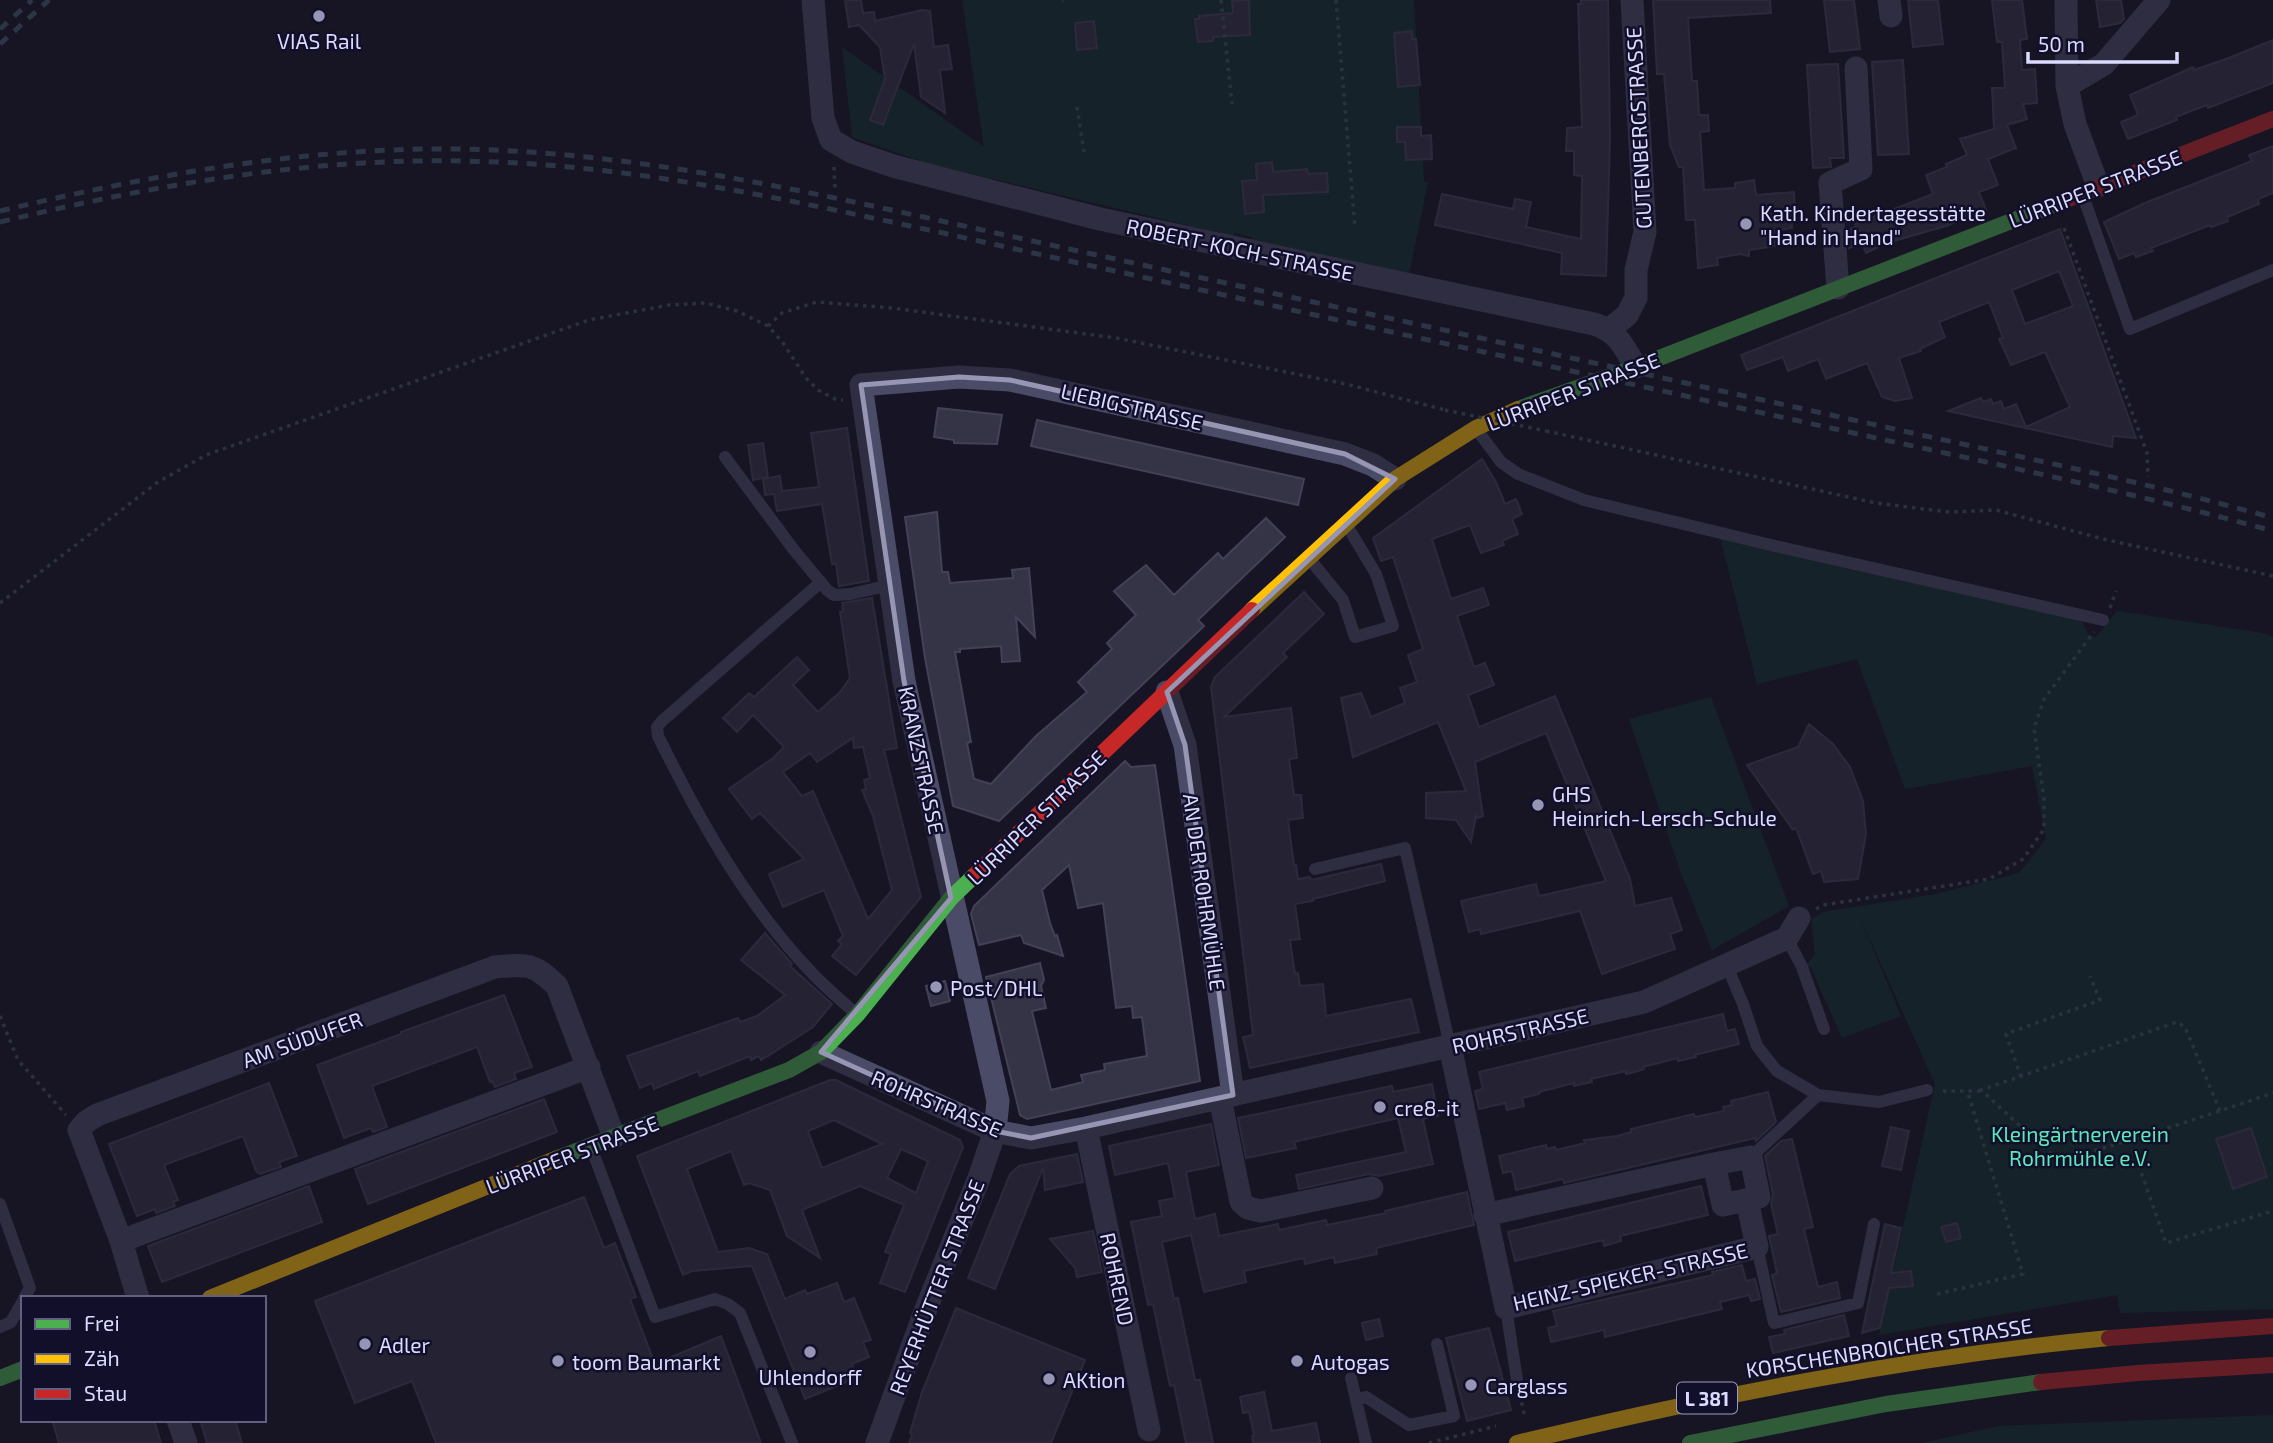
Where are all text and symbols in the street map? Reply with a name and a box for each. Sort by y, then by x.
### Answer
marker: VIAS Rail [311,8,327,24]
scale bar [2028,21,2177,65]
street label: GUTENBERGSTRASSE [1620,26,1656,230]
place label: VIAS Rail [277,28,362,53]
text: 50 m [2038,31,2085,56]
street label: LÜRRIPER STRASSE [2005,144,2185,232]
place label: Kath. Kindertagesstätte "Hand in Hand" [1760,200,1986,249]
street label: ROBERT-KOCH-STRASSE [1124,213,1356,285]
marker: Kath. Kindertagesstätte "Hand in Hand" [1738,216,1754,232]
street label: LÜRRIPER STRASSE [1483,347,1663,435]
street label: LIEBIGSTRASSE [1058,377,1206,435]
street label: KRANZSTRASSE [894,684,950,836]
street label: LÜRRIPER STRASSE [961,744,1111,890]
place label: GHS Heinrich-Lersch-Schule [1552,781,1777,830]
street label: AN DER ROHRMÜHLE [1179,792,1231,992]
marker: GHS Heinrich-Lersch-Schule [1530,797,1546,813]
place label: Post/DHL [950,975,1043,1000]
marker: Post/DHL [928,979,944,995]
street label: ROHRSTRASSE [1449,1002,1591,1058]
street label: AM SÜDUFER [239,1006,365,1072]
street label: ROHRSTRASSE [868,1064,1006,1142]
place label: cre8-it [1394,1095,1459,1120]
marker: cre8-it [1372,1099,1388,1115]
street label: LÜRRIPER STRASSE [482,1110,662,1198]
park label: Kleingärtnerverein Rohrmühle e.V. [1991,1121,2169,1170]
street label: REYERHÜTTER STRASSE [883,1176,989,1398]
street label: ROHREND [1096,1230,1140,1328]
street label: HEINZ-SPIEKER-STRASSE [1510,1237,1750,1315]
legend [21,1296,266,1422]
text: Frei [84,1310,120,1335]
street label: KORSCHENBROICHER STRASSE [1744,1312,2034,1382]
place label: Adler [379,1332,431,1357]
marker: Adler [357,1336,373,1352]
marker: Uhlendorff [802,1344,818,1360]
text: Zäh [84,1345,120,1370]
place label: toom Baumarkt [572,1349,721,1374]
place label: Autogas [1311,1349,1390,1374]
marker: toom Baumarkt [550,1353,566,1369]
marker: Autogas [1289,1353,1305,1369]
place label: Uhlendorff [758,1364,863,1389]
place label: AKtion [1063,1367,1126,1392]
marker: AKtion [1041,1371,1057,1387]
place label: Carglass [1485,1373,1568,1398]
marker: Carglass [1463,1377,1479,1393]
text: Stau [84,1380,127,1405]
road number: L 381 [1677,1382,1737,1414]

